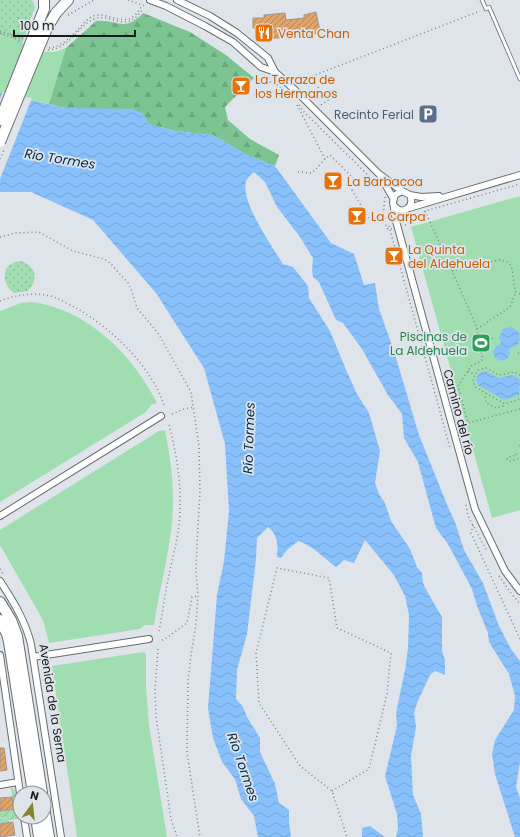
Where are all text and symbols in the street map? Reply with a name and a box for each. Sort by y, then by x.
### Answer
scale bar [14,12,135,38]
text: 100 m [20,17,54,34]
restaurant icon: Venta Chan [253,22,275,44]
place label: Venta Chan [278,25,350,42]
place label: La Terraza de los Hermanos [255,71,337,102]
bar icon: La Terraza de los Hermanos [230,75,252,97]
parking icon: Recinto Ferial [417,103,439,125]
place label: Recinto Ferial [334,106,414,123]
water label: Río Tormes [23,144,97,174]
bar icon: La Barbacoa [322,170,344,192]
place label: La Barbacoa [347,173,423,190]
bar icon: La Carpa [346,205,368,227]
place label: La Carpa [371,208,426,225]
place label: La Quinta del Aldehuela [408,241,490,272]
bar icon: La Quinta del Aldehuela [383,245,405,267]
place label: Piscinas de La Aldehuela [390,328,467,359]
sports icon: Piscinas de La Aldehuela [470,332,492,354]
street label: Camino del río [439,367,479,457]
water label: Río Tormes [238,402,260,474]
street label: Avenida de la Serna [35,642,71,764]
water label: Río Tormes [222,730,264,804]
north arrow [12,785,52,825]
text: N [29,787,41,804]

